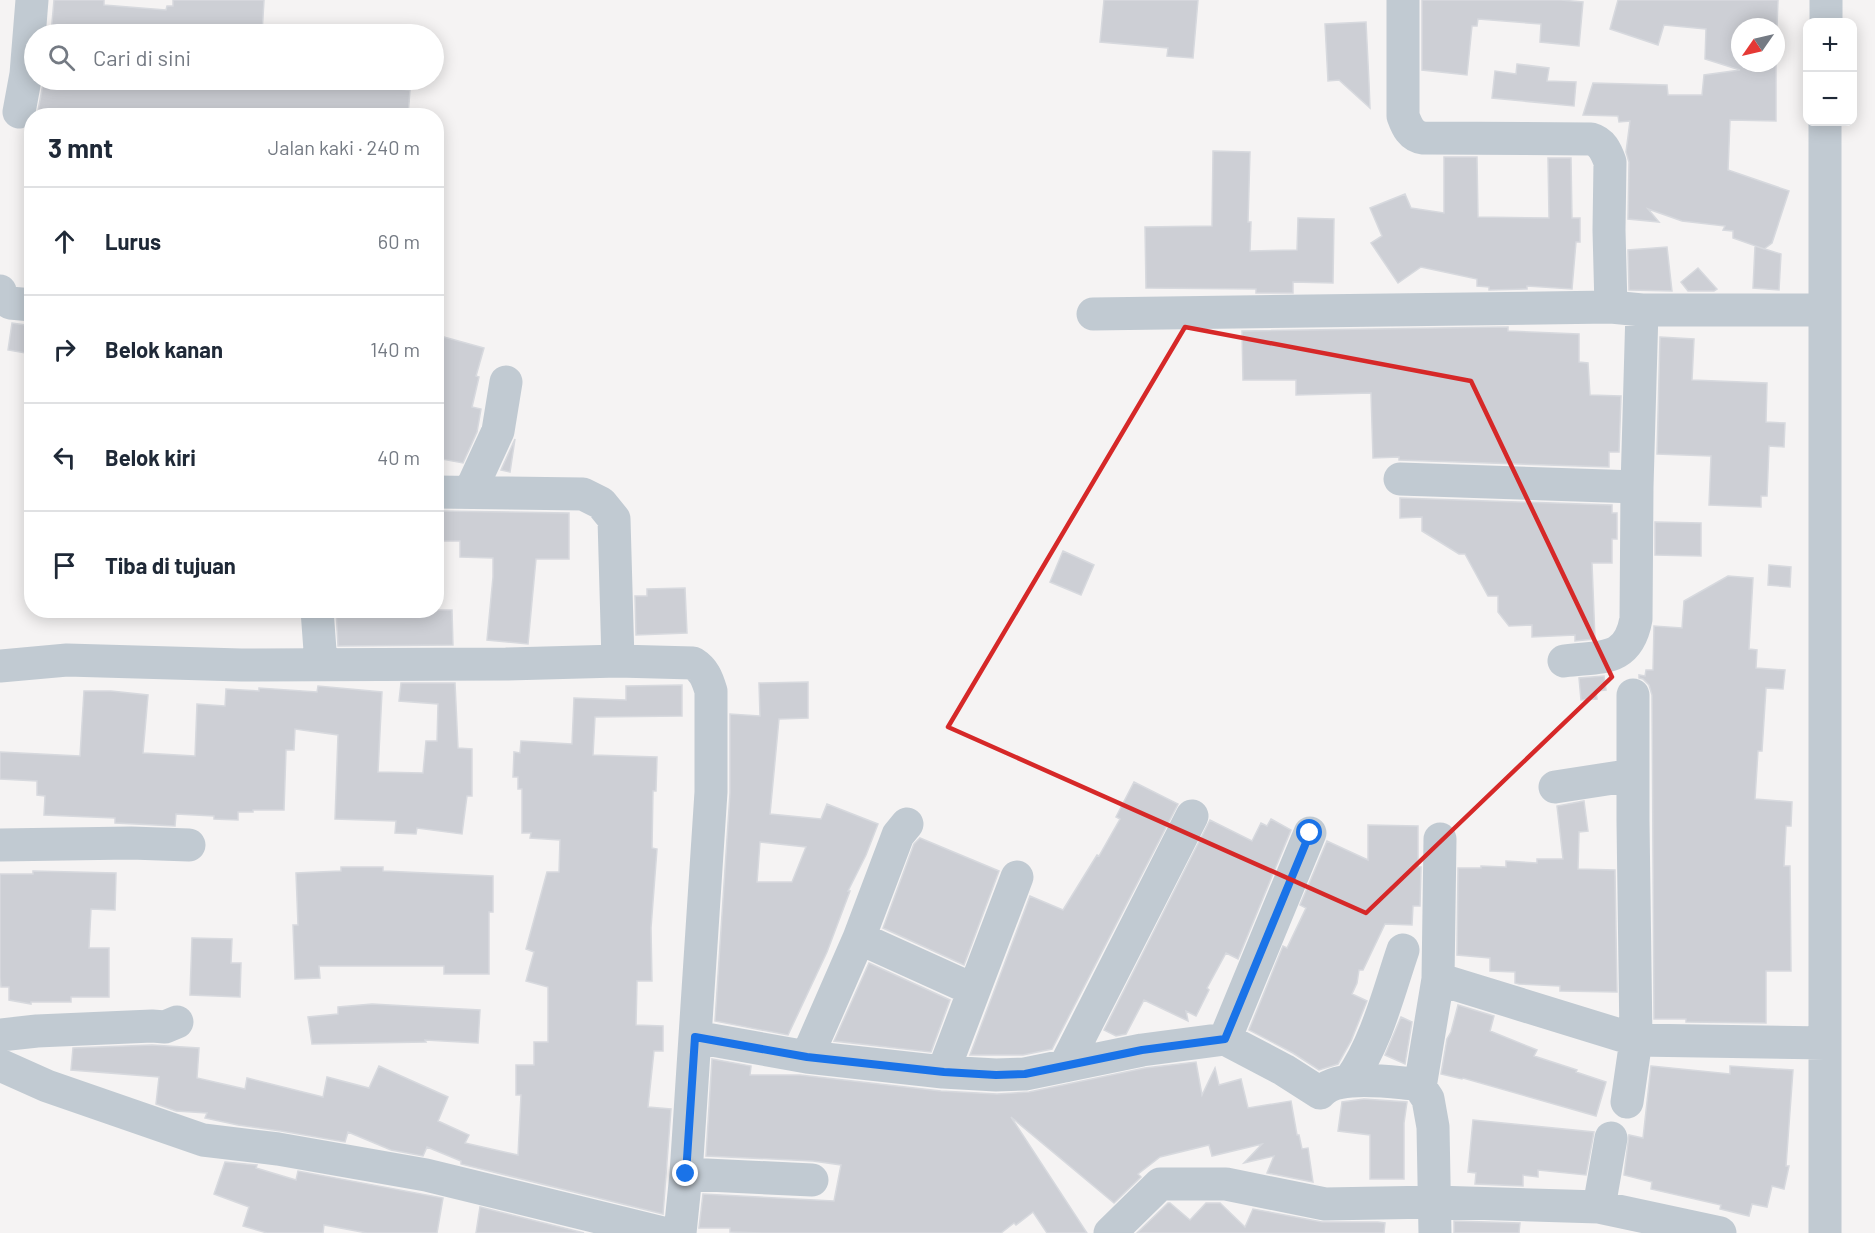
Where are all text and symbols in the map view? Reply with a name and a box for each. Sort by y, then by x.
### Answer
north arrow [1731,18,1785,72]
map controls [1803,18,1857,126]
button: + [1803,18,1857,72]
search box [24,24,444,90]
icon: search [45,41,78,74]
text: Cari di sini [93,44,191,70]
button: − [1803,72,1857,126]
text: 3 mnt [48,132,113,163]
text: Jalan kaki · 240 m [268,135,420,159]
icon: ahead [48,225,81,258]
text: Lurus [105,228,161,254]
text: 60 m [378,229,420,253]
icon: right [48,333,81,366]
text: Belok kanan [105,336,223,362]
text: 140 m [370,337,420,361]
icon: left [48,441,81,474]
text: Belok kiri [105,444,196,470]
text: 40 m [377,445,420,469]
icon: arrive [48,549,81,582]
text: Tiba di tujuan [105,552,236,578]
route start [1296,819,1322,845]
route end [672,1160,698,1186]

